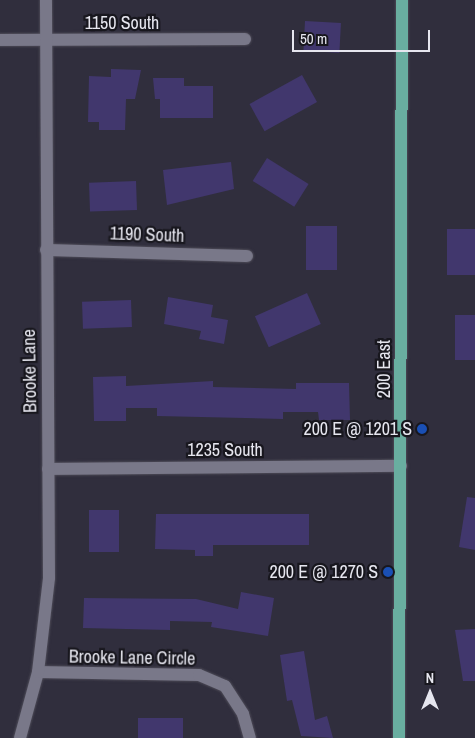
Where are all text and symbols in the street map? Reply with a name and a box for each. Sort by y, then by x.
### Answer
street label: 1150 South [85,12,159,34]
scale bar [295,20,432,52]
text: 50 m [300,28,327,49]
street label: 1190 South [109,223,185,247]
street label: Brooke Lane [18,329,42,413]
street label: 200 East [373,340,395,398]
place label: 200 E @ 1201 S [303,418,412,440]
marker: 200 E @ 1201 S [416,423,428,435]
street label: 1235 South [187,439,263,461]
place label: 200 E @ 1270 S [269,561,378,583]
marker: 200 E @ 1270 S [382,566,394,578]
street label: Brooke Lane Circle [69,646,195,670]
north arrow [405,668,455,718]
text: N [426,669,434,687]

